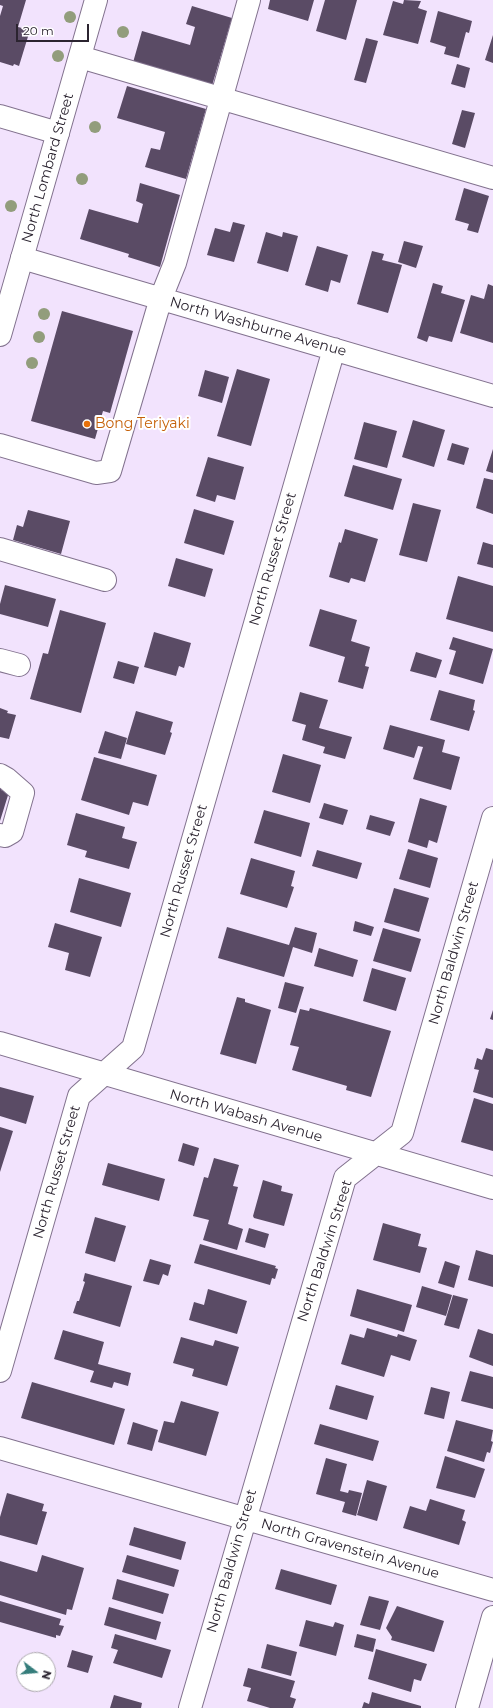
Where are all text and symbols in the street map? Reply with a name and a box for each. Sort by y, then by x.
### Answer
scale bar [18,16,91,42]
text: 20 m [23,23,54,38]
street label: North Lombard Street [19,91,77,245]
street label: North Washburne Avenue [168,294,348,360]
place label: Bong Teriyaki [95,416,190,432]
marker: Bong Teriyaki [82,419,92,429]
street label: North Russet Street [246,490,300,628]
street label: North Russet Street [157,802,211,940]
street label: North Baldwin Street [425,879,483,1027]
street label: North Wabash Avenue [168,1086,324,1146]
street label: North Russet Street [30,1103,84,1241]
street label: North Baldwin Street [294,1178,356,1324]
street label: North Baldwin Street [203,1487,261,1635]
street label: North Gravenstein Avenue [259,1515,441,1583]
north arrow [16,1652,56,1692]
text: N [39,1669,55,1681]

